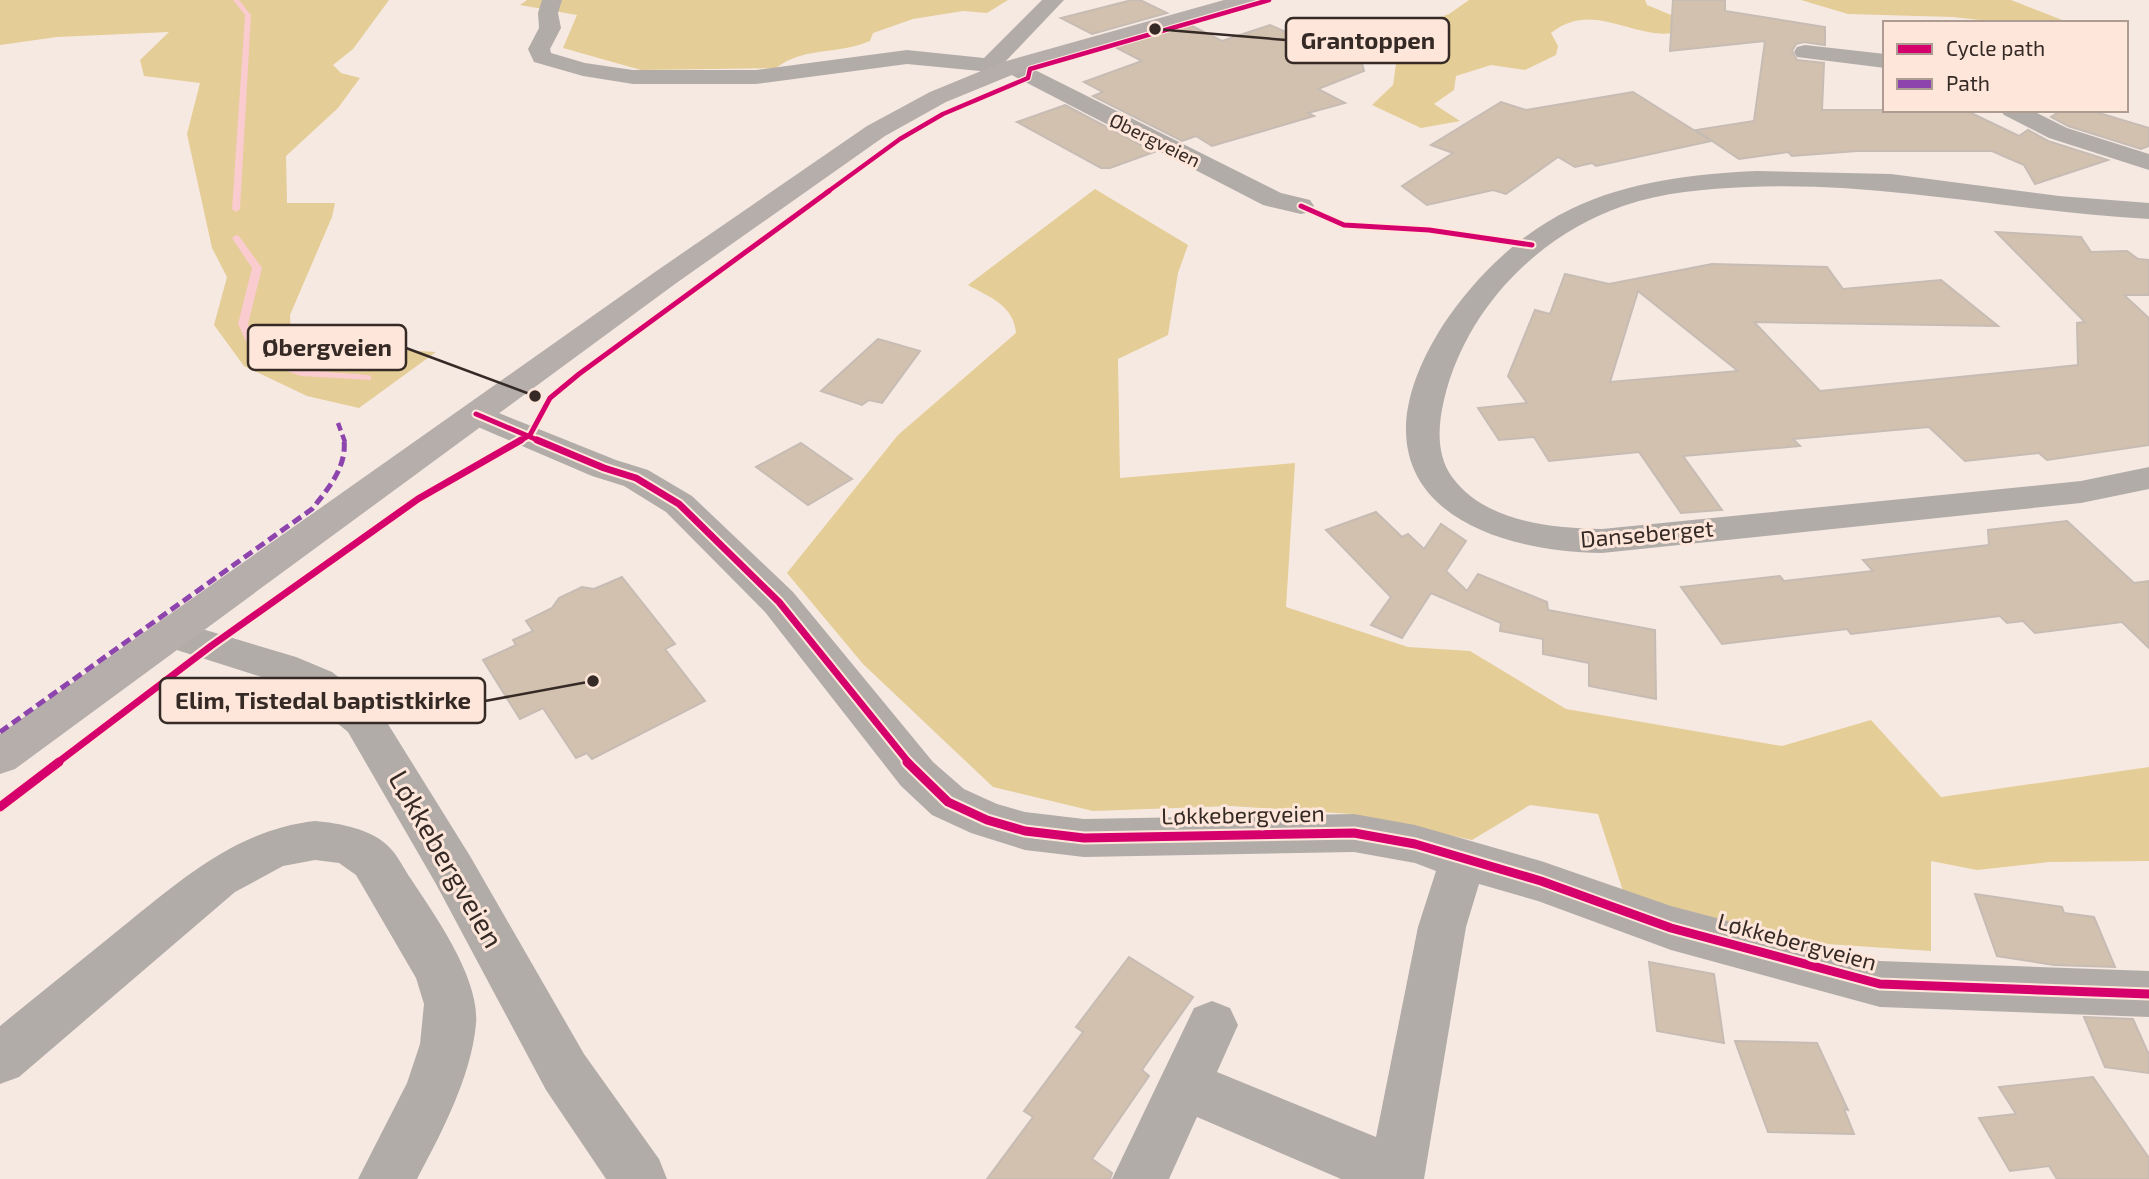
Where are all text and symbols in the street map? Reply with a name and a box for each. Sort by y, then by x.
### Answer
callout: Grantoppen [1286,18,1449,63]
legend [1883,21,2128,112]
text: Grantoppen [1301,25,1435,54]
text: Cycle path [1946,35,2045,60]
text: Path [1946,70,1990,95]
street label: Øbergveien [1106,108,1204,171]
callout: Øbergveien [248,325,406,370]
text: Øbergveien [262,332,392,361]
street label: Danseberget [1579,513,1715,553]
callout: Elim, Tistedal baptistkirke [160,678,485,723]
text: Elim, Tistedal baptistkirke [175,685,471,714]
street label: Løkkebergveien [382,764,511,953]
street label: Løkkebergveien [1161,799,1325,829]
street label: Løkkebergveien [1715,906,1880,976]

